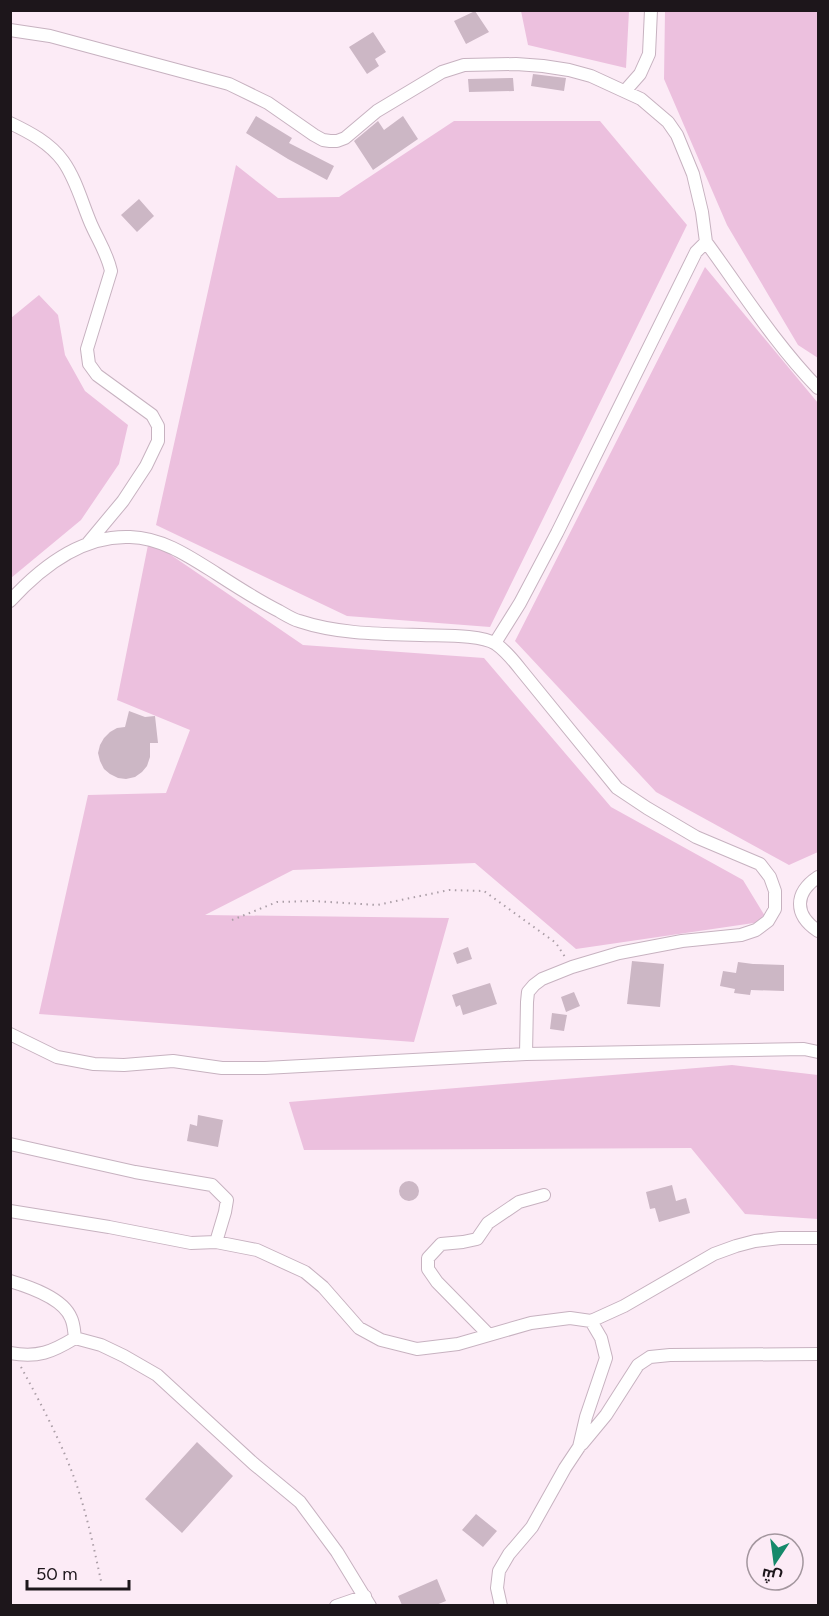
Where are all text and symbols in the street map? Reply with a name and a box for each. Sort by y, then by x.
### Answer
north arrow [745,1532,805,1592]
scale bar [27,1553,129,1591]
text: 50 m [36,1563,78,1585]
text: ش [760,1565,784,1588]

